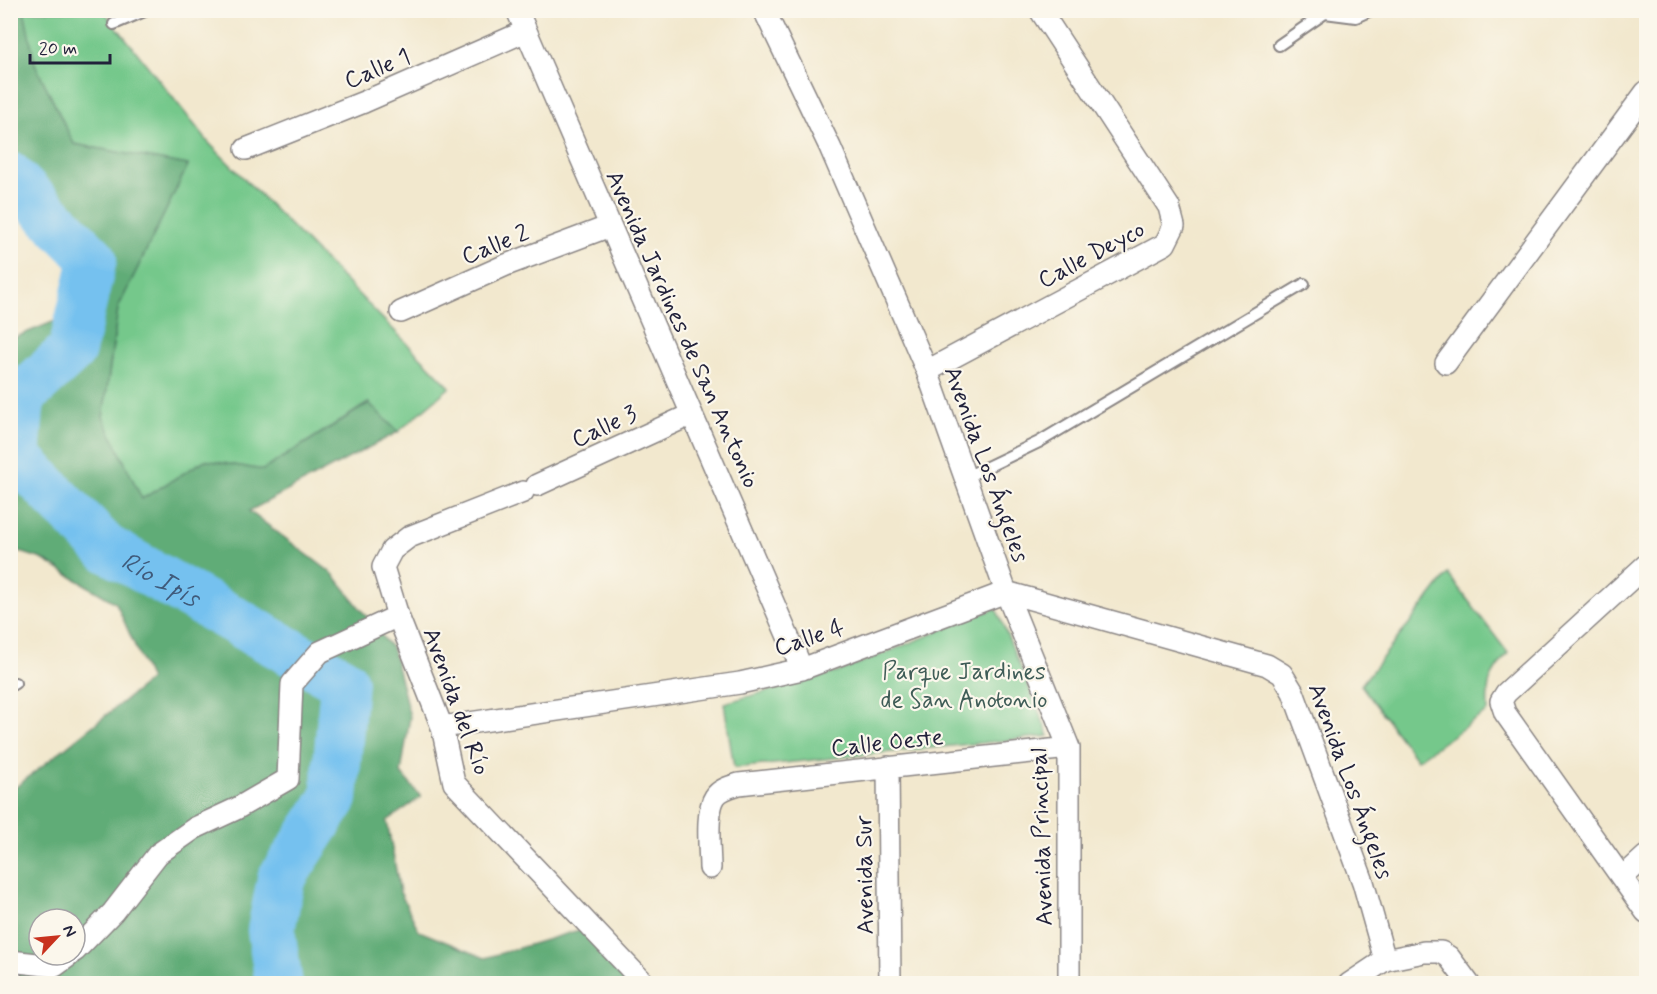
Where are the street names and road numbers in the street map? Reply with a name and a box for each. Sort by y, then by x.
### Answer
street label: Calle 1 [340,42,415,97]
street label: Avenida Jardines de San Antonio [597,166,766,493]
street label: Calle Deyco [1033,214,1150,296]
street label: Calle 2 [457,218,534,273]
street label: Avenida Los Ángeles [933,362,1037,568]
street label: Calle 3 [567,399,643,456]
street label: Calle 4 [770,613,849,664]
street label: Avenida del Río [415,624,497,779]
street label: Avenida Los Ángeles [1297,679,1401,885]
street label: Calle Oeste [829,722,945,765]
street label: Avenida Principal [1024,747,1061,926]
street label: Avenida Sur [849,815,882,935]

